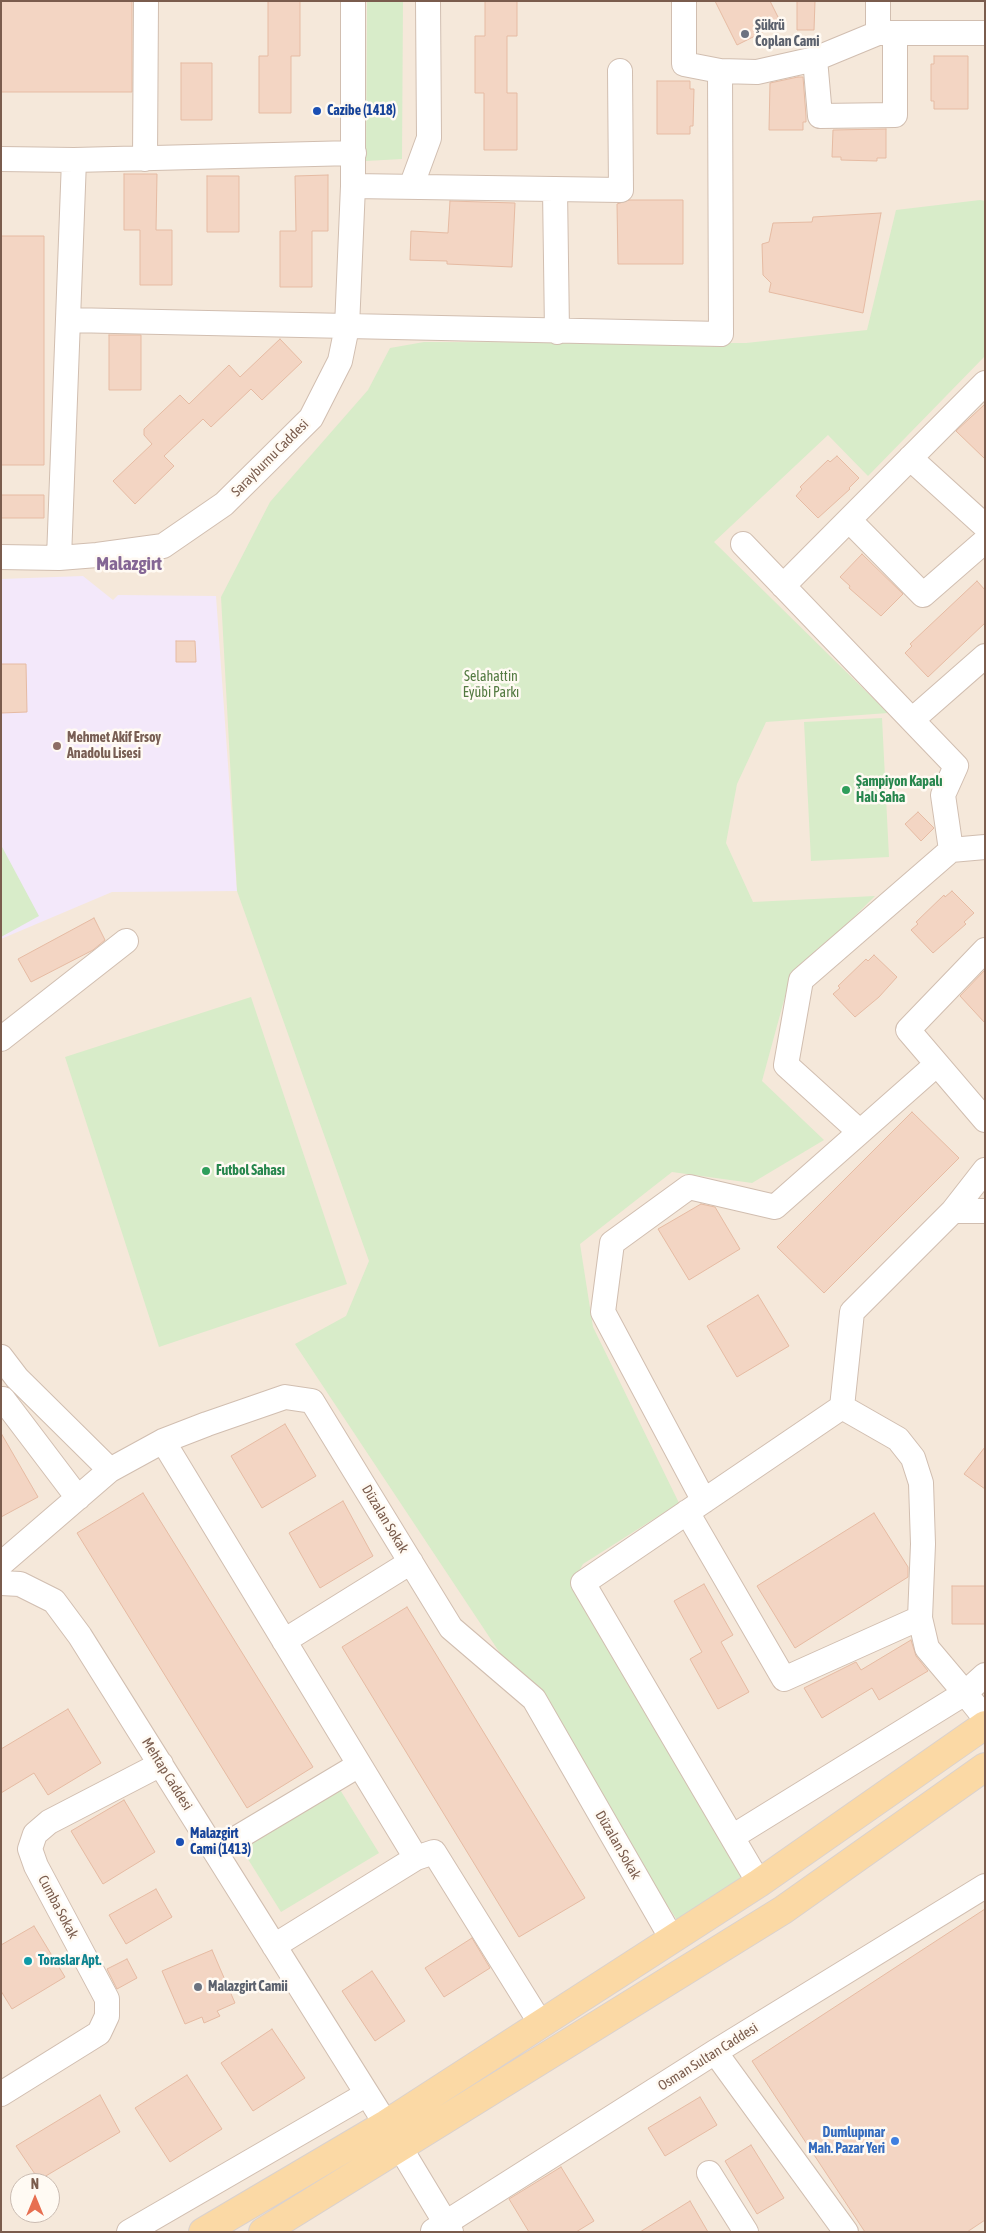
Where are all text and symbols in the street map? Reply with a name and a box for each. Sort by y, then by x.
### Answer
place label: Şükrü Coplan Cami [755,18,820,50]
marker: Şükrü Coplan Cami [739,28,751,40]
place label: Cazibe (1418) [327,103,396,119]
marker: Cazibe (1418) [311,105,323,117]
street label: Sarayburnu Caddesi [228,416,312,500]
district label: Malazgirt [96,553,162,575]
park label: Selahattin Eyübi Parkı [463,669,519,702]
place label: Mehmet Akif Ersoy Anadolu Lisesi [67,730,161,762]
marker: Mehmet Akif Ersoy Anadolu Lisesi [51,740,63,752]
place label: Şampiyon Kapalı Halı Saha [856,774,942,806]
marker: Şampiyon Kapalı Halı Saha [840,784,852,796]
place label: Futbol Sahası [216,1163,285,1179]
marker: Futbol Sahası [200,1165,212,1177]
street label: Düzalan Sokak [358,1482,412,1556]
street label: Mehtap Caddesi [138,1735,196,1813]
street label: Düzalan Sokak [592,1808,644,1882]
place label: Malazgirt Cami (1413) [190,1826,251,1858]
marker: Malazgirt Cami (1413) [174,1836,186,1848]
street label: Cumba Sokak [34,1872,82,1942]
place label: Toraslar Apt. [38,1953,101,1969]
marker: Toraslar Apt. [22,1955,34,1967]
place label: Malazgirt Camii [208,1979,288,1995]
marker: Malazgirt Camii [192,1981,204,1993]
street label: Osman Sultan Caddesi [655,2020,761,2094]
place label: Dumlupınar Mah. Pazar Yeri [808,2125,885,2158]
marker: Dumlupınar Mah. Pazar Yeri [889,2135,901,2147]
north arrow [10,2173,60,2223]
text: N [31,2176,39,2192]

